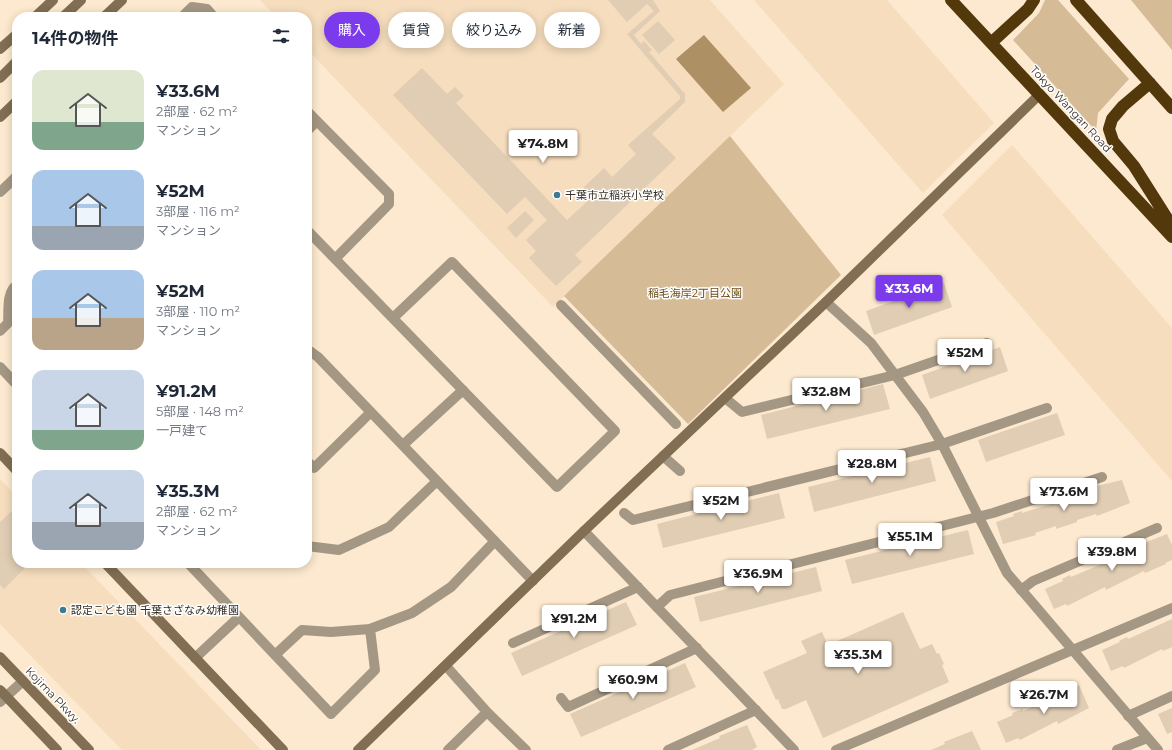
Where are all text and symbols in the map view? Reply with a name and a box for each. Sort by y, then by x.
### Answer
chip: 購入 [324,12,380,48]
chip: 賃貸 [388,12,444,48]
chip: 絞り込み [452,12,536,48]
chip: 新着 [544,12,600,48]
icon: filters [270,25,292,47]
text: 14件の物件 [32,28,118,48]
street label: Tokyo Wangan Road [1027,63,1115,155]
text: ¥33.6M [156,81,220,101]
icon: home [64,86,112,134]
text: 2部屋 · 62 m² [156,103,238,119]
text: マンション [156,122,221,138]
pin: ¥74.8M [510,130,576,164]
text: ¥74.8M [518,135,568,151]
text: ¥52M [156,181,205,201]
icon: home [64,186,112,234]
place label: 千葉市立稲浜小学校 [565,188,664,202]
marker: 千葉市立稲浜小学校 [552,190,562,200]
text: 3部屋 · 116 m² [156,203,240,219]
text: マンション [156,222,221,238]
pin: ¥33.6M [876,275,942,309]
text: ¥33.6M [885,280,933,296]
text: ¥52M [156,281,205,301]
icon: home [64,286,112,334]
park label: 稲毛海岸2丁目公園 [648,286,742,300]
text: 3部屋 · 110 m² [156,303,240,319]
text: マンション [156,322,221,338]
pin: ¥52M [941,339,989,373]
text: ¥52M [946,344,984,360]
pin: ¥32.8M [793,378,859,412]
text: ¥91.2M [156,381,217,401]
text: ¥32.8M [801,383,851,399]
icon: home [64,386,112,434]
text: 5部屋 · 148 m² [156,403,244,419]
text: 一戸建て [156,422,208,438]
pin: ¥28.8M [839,450,905,484]
text: ¥28.8M [847,455,897,471]
pin: ¥73.6M [1031,478,1097,512]
text: ¥35.3M [156,481,220,501]
text: ¥73.6M [1039,483,1089,499]
icon: home [64,486,112,534]
pin: ¥52M [697,487,745,521]
text: ¥52M [702,492,740,508]
text: 2部屋 · 62 m² [156,503,238,519]
text: マンション [156,522,221,538]
pin: ¥55.1M [877,523,943,557]
text: ¥55.1M [887,528,933,544]
pin: ¥39.8M [1079,538,1145,572]
text: ¥39.8M [1087,543,1137,559]
pin: ¥36.9M [725,560,791,594]
text: ¥36.9M [733,565,783,581]
place label: 認定こども園 千葉さざなみ幼稚園 [71,603,239,617]
marker: 認定こども園 千葉さざなみ幼稚園 [58,605,68,615]
pin: ¥91.2M [541,605,607,639]
text: ¥91.2M [551,610,597,626]
pin: ¥35.3M [825,641,891,675]
text: ¥35.3M [834,646,882,662]
street label: Kojima Pkwy. [23,664,83,726]
pin: ¥60.9M [600,666,666,700]
text: ¥60.9M [608,671,658,687]
pin: ¥26.7M [1011,681,1077,715]
text: ¥26.7M [1019,686,1069,702]

